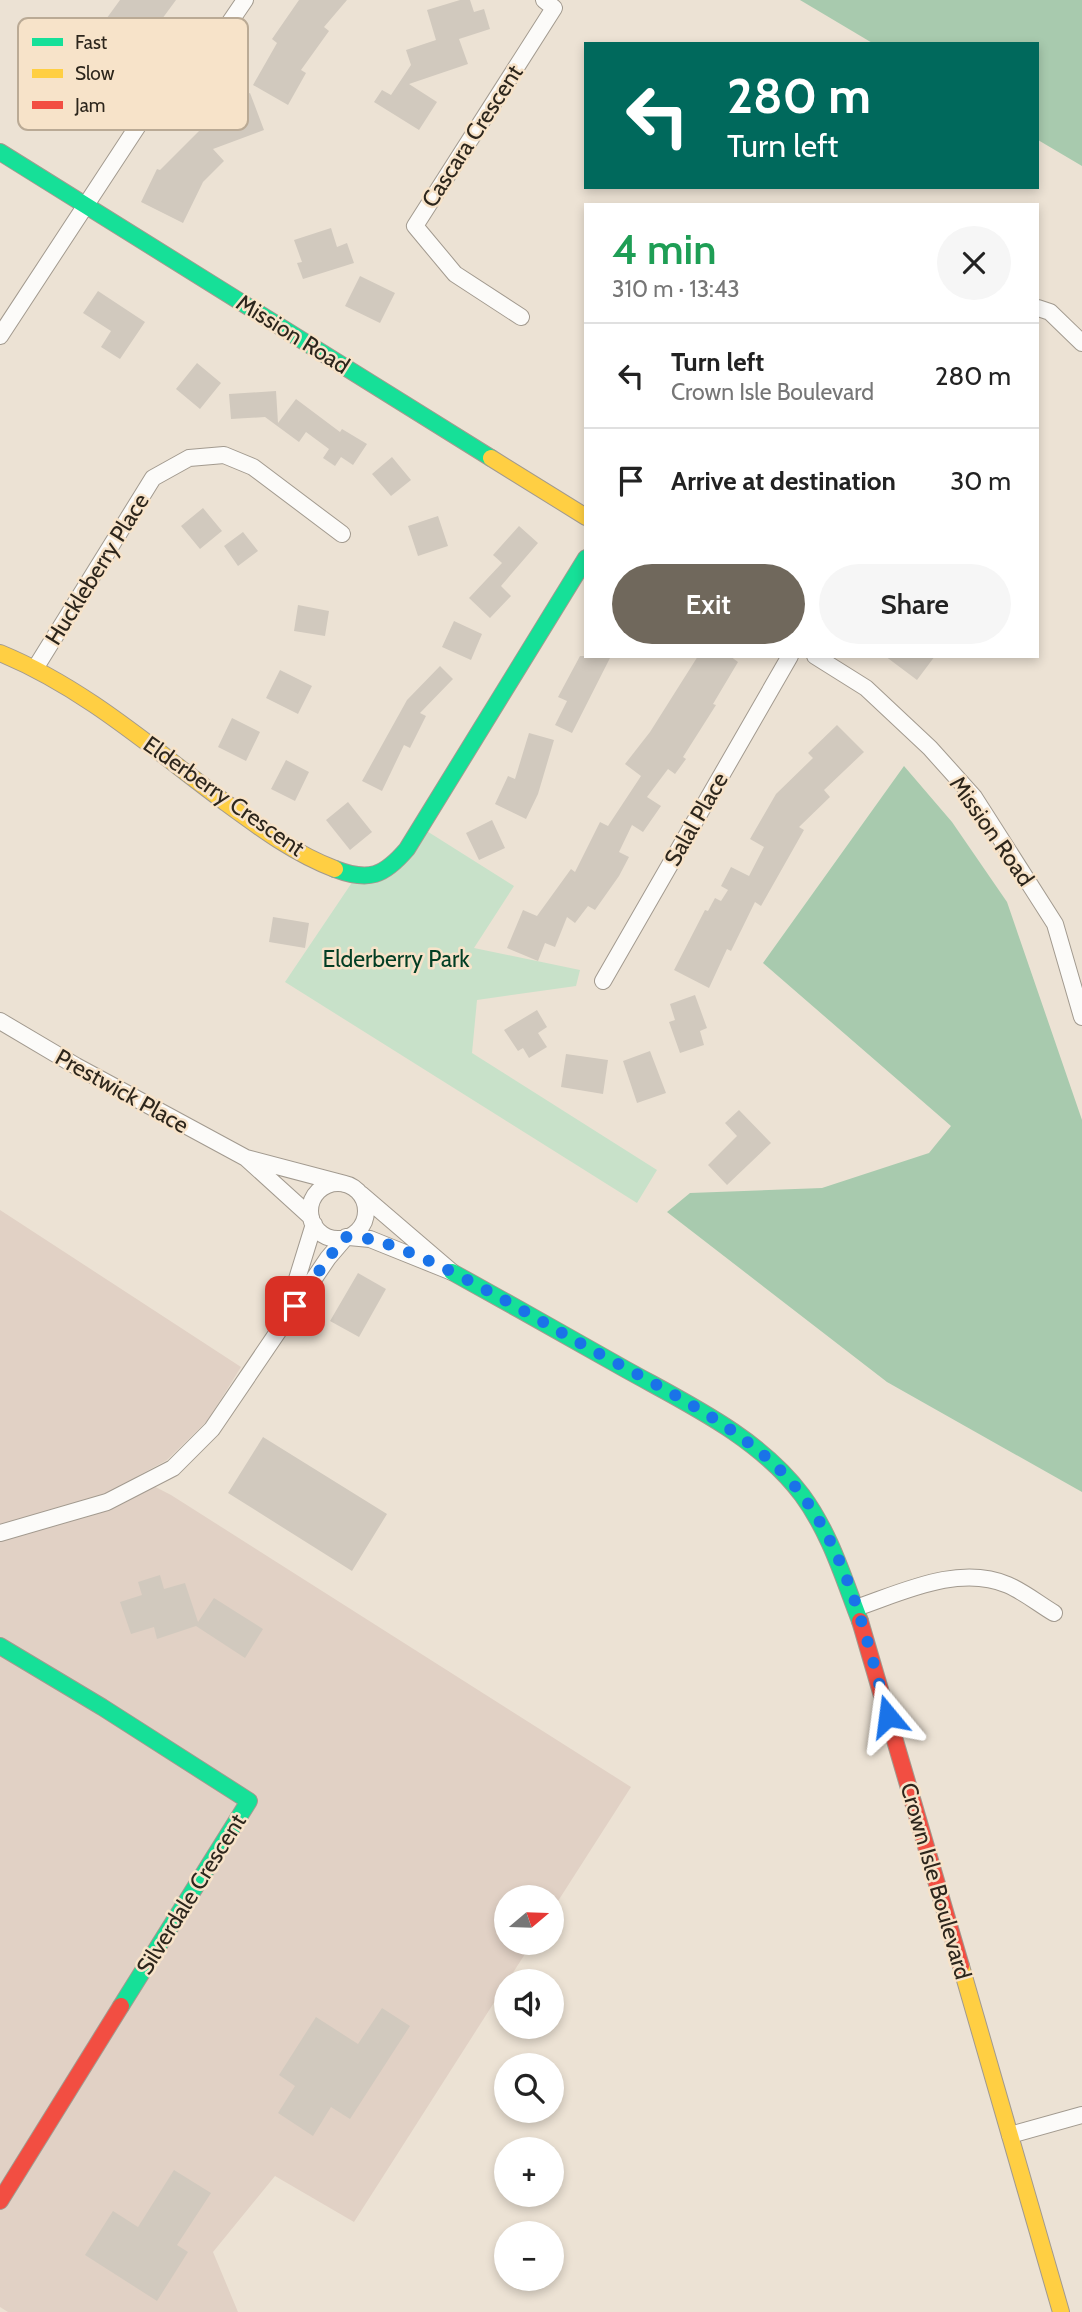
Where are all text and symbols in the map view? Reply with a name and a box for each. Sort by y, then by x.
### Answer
legend [18,18,248,130]
text: Fast [75,31,108,54]
street label: Cascara Crescent [416,59,529,213]
text: Slow [75,62,115,85]
text: 280 m [727,66,871,125]
icon: left [612,70,703,161]
text: Jam [74,94,105,117]
text: Turn left [727,126,838,165]
text: 4 min [612,223,716,275]
button: close [937,226,1011,300]
text: 310 m · 13:43 [612,275,740,303]
street label: Mission Road [231,288,355,380]
text: Turn left [671,346,764,378]
icon: left [612,357,650,395]
text: 280 m [935,360,1011,392]
text: Crown Isle Boulevard [671,378,874,406]
icon: arrive [612,462,650,500]
text: Arrive at destination [671,465,896,497]
text: 30 m [950,465,1011,497]
street label: Huckleberry Place [39,488,155,650]
button: Exit [612,564,805,644]
button: Share [819,564,1011,644]
street label: Elderberry Crescent [138,730,310,862]
street label: Salal Place [658,767,734,871]
street label: Mission Road [944,771,1040,891]
park label: Elderberry Park [322,945,470,973]
street label: Prestwick Place [50,1043,194,1139]
pin [265,1276,325,1336]
icon: arrive [276,1287,314,1325]
position arrow [851,1679,925,1753]
street label: Crown Isle Boulevard [895,1780,977,1982]
street label: Silverdale Crescent [130,1808,252,1979]
north arrow [494,1885,564,1955]
map controls [494,1885,564,2291]
button: sound [494,1969,564,2039]
button: search [494,2053,564,2123]
button: + [494,2137,564,2207]
button: − [494,2221,564,2291]

